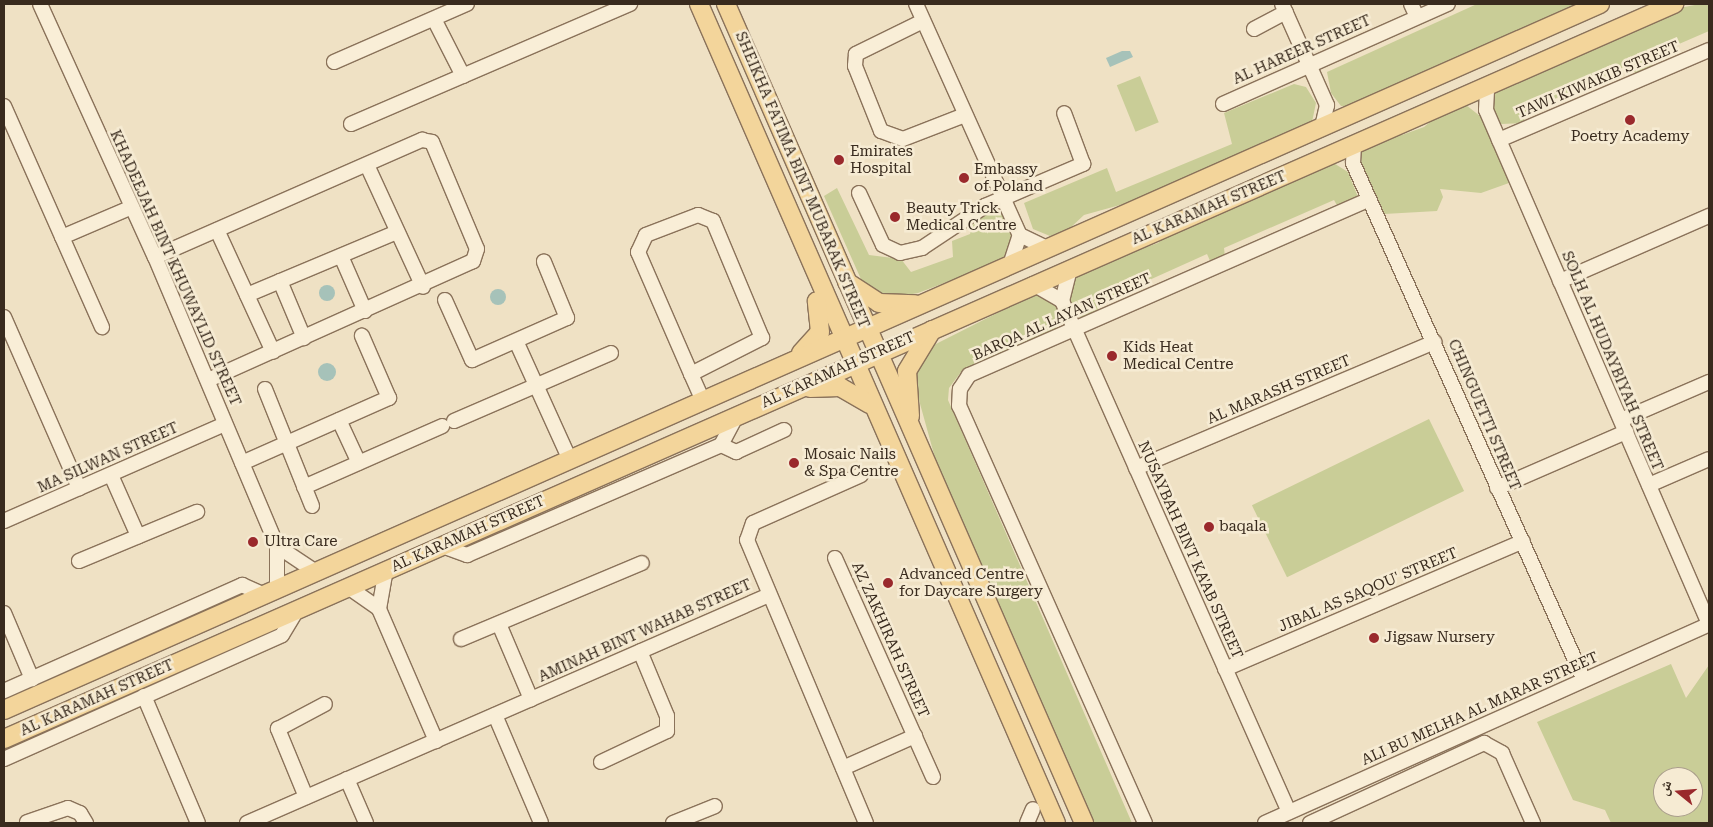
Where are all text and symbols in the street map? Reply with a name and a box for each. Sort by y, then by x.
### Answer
street label: AL HAREER STREET [1230,11,1374,89]
street label: SHEIKHA FATIMA BINT MUBARAK STREET [731,29,873,331]
street label: TAWI KIWAKIB STREET [1514,38,1682,122]
marker: Poetry Academy [1624,114,1636,126]
street label: KHADEEJAH BINT KHUWAYLID STREET [106,127,244,409]
place label: Poetry Academy [1571,128,1689,146]
place label: Emirates Hospital [850,142,913,177]
marker: Emirates Hospital [832,153,846,167]
place label: Embassy of Poland [974,160,1043,195]
street label: AL KARAMAH STREET [1129,167,1289,249]
marker: Embassy of Poland [958,172,970,184]
place label: Beauty Trick Medical Centre [906,199,1016,234]
marker: Beauty Trick Medical Centre [888,210,902,224]
street label: SOLH AL HUDAYBIYAH STREET [1557,249,1667,473]
street label: BARQA AL LAYAN STREET [970,269,1154,365]
street label: AL KARAMAH STREET [758,328,918,412]
street label: CHINGUETTI STREET [1444,337,1524,493]
place label: Kids Heat Medical Centre [1123,338,1233,373]
marker: Kids Heat Medical Centre [1105,349,1119,363]
street label: AL MARASH STREET [1205,352,1353,428]
street label: MA SILWAN STREET [35,419,181,497]
street label: NUSAYBAH BINT KA'AB STREET [1134,438,1246,662]
place label: Mosaic Nails & Spa Centre [804,445,898,480]
marker: Mosaic Nails & Spa Centre [788,457,800,469]
street label: AL KARAMAH STREET [388,492,548,576]
place label: baqala [1219,518,1267,536]
marker: baqala [1203,521,1215,533]
place label: Ultra Care [264,533,337,551]
marker: Ultra Care [246,535,260,549]
street label: JIBAL AS SAQOU' STREET [1276,544,1460,636]
street label: AZ ZAKHIRAH STREET [848,559,932,721]
place label: Advanced Centre for Daycare Surgery [899,565,1043,600]
street label: AMINAH BINT WAHAB STREET [536,576,754,686]
marker: Advanced Centre for Daycare Surgery [881,576,895,590]
place label: Jigsaw Nursery [1384,629,1495,647]
marker: Jigsaw Nursery [1368,632,1380,644]
street label: ALI BU MELHA AL MARAR STREET [1359,648,1601,770]
street label: AL KARAMAH STREET [17,656,177,740]
north arrow [1653,767,1703,817]
text: ش [1655,778,1674,797]

